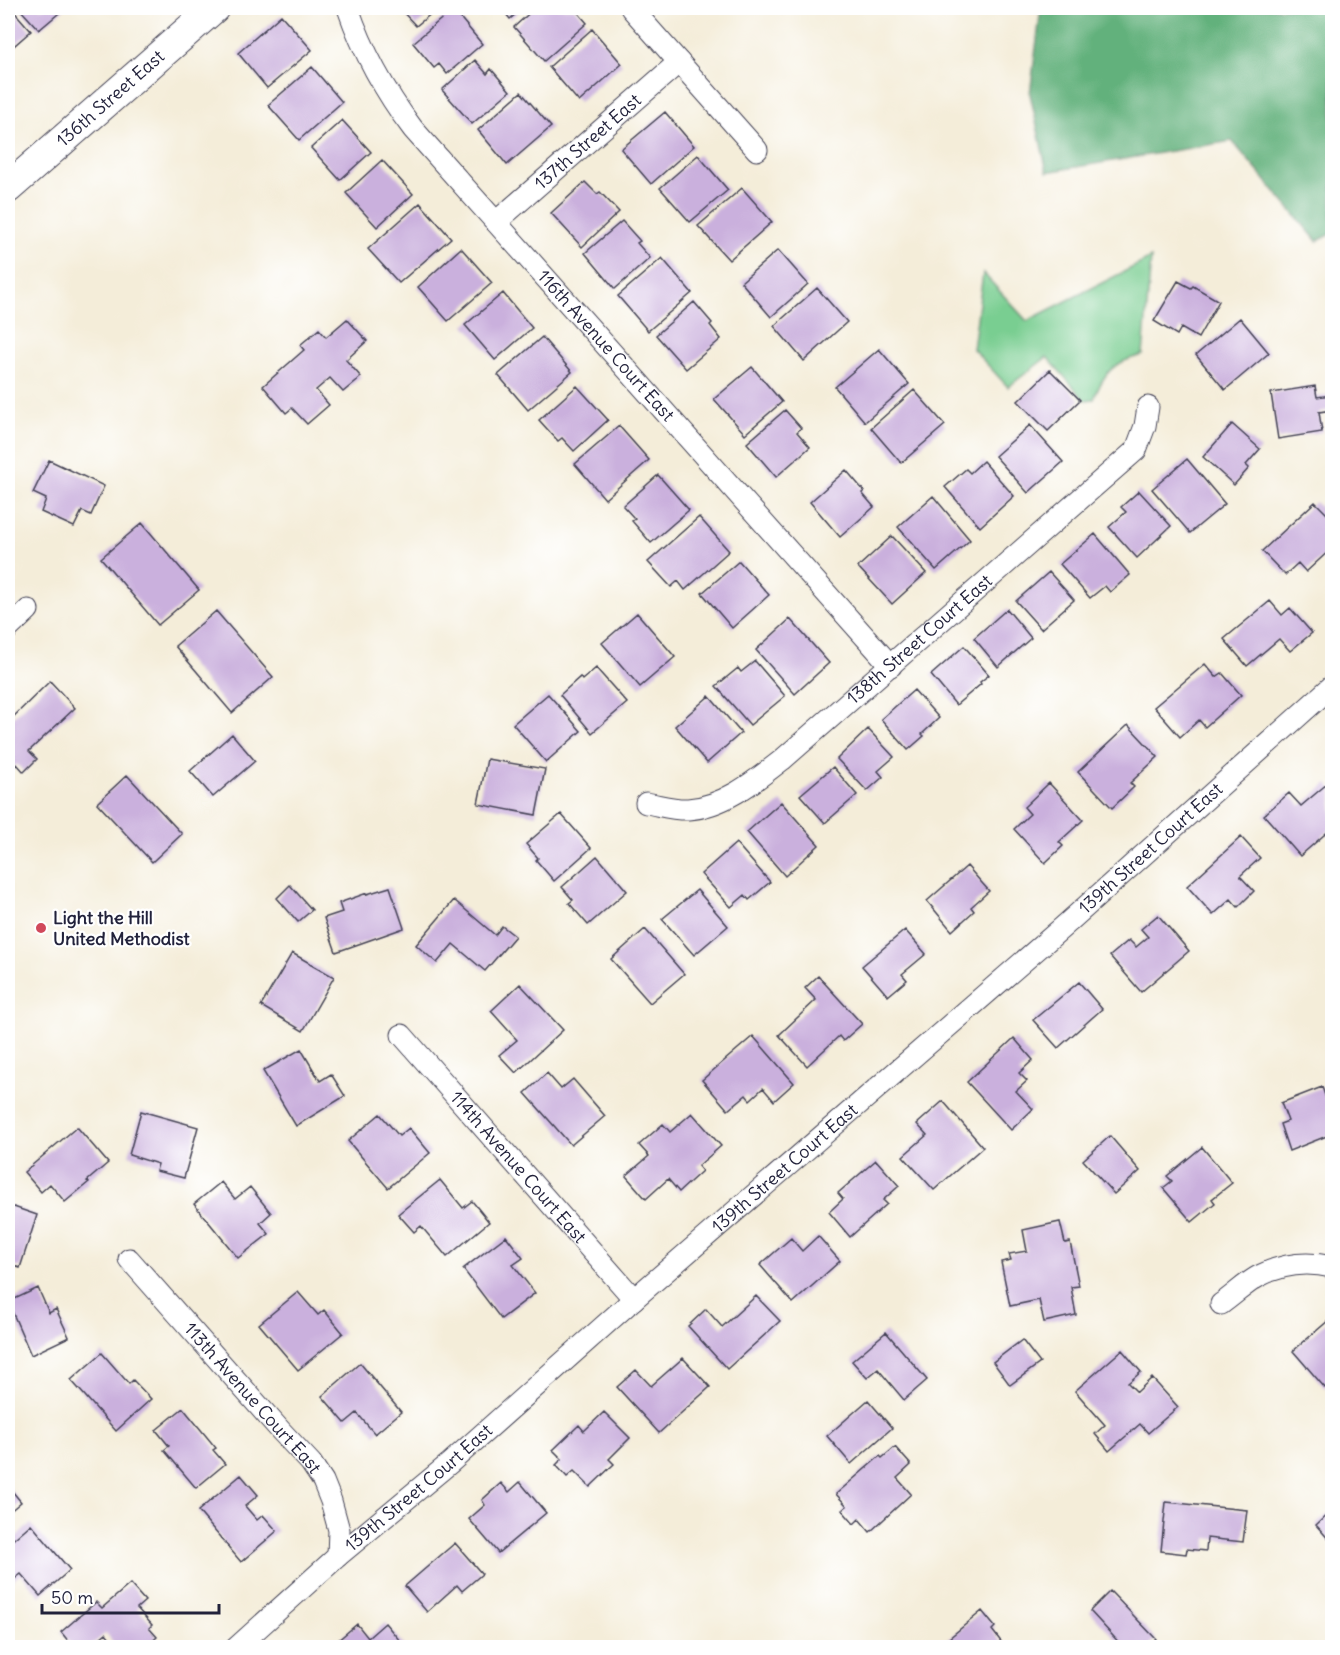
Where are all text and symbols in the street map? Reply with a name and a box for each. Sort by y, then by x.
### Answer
street label: 136th Street East [51,45,169,151]
street label: 137th Street East [529,88,646,194]
street label: 116th Avenue Court East [533,265,680,426]
street label: 138th Street Court East [842,569,997,709]
street label: 139th Street Court East [1073,777,1227,919]
place label: Light the Hill United Methodist [53,906,191,950]
marker: Light the Hill United Methodist [34,921,48,935]
street label: 114th Avenue Court East [446,1086,592,1248]
street label: 139th Street Court East [707,1098,862,1237]
street label: 113th Avenue Court East [179,1317,327,1477]
street label: 139th Street Court East [340,1419,497,1556]
scale bar [42,1577,219,1615]
text: 50 m [51,1586,93,1609]

